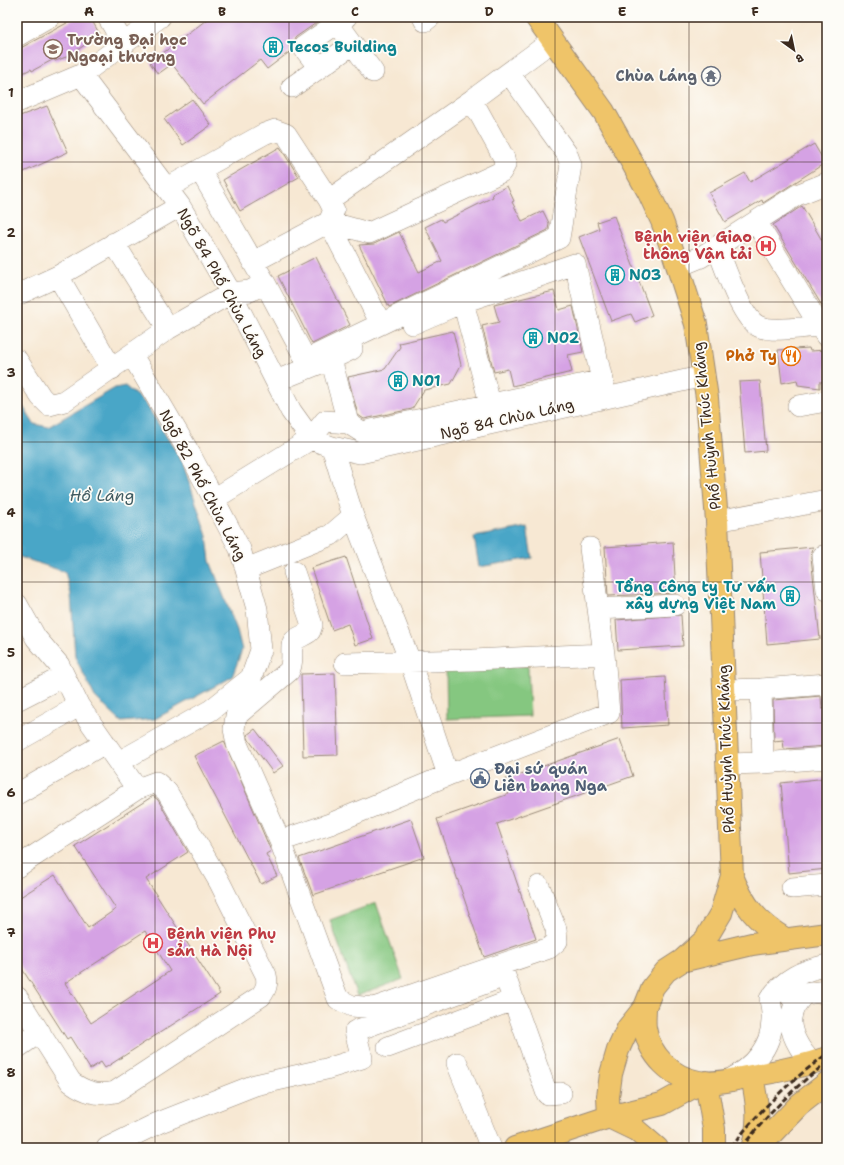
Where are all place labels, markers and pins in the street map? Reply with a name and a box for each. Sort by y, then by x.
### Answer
place label: Trường Đại học Ngoại thương [67,30,187,67]
building icon: Tecos Building [262,36,284,58]
place label: Tecos Building [287,37,397,57]
school or university icon: Trường Đại học Ngoại thương [42,38,64,60]
temple icon: Chùa Láng [700,65,722,87]
place label: Chùa Láng [616,66,697,86]
place label: Bệnh viện Giao thông Vận tải [634,227,752,264]
hospital icon: Bệnh viện Giao thông Vận tải [755,235,777,257]
building icon: N03 [604,264,626,286]
place label: N03 [629,265,661,285]
building icon: N02 [522,327,544,349]
place label: N02 [547,328,580,348]
restaurant icon: Phở Ty [780,345,802,367]
place label: Phở Ty [725,346,777,366]
building icon: N01 [387,370,409,392]
place label: N01 [412,371,441,391]
place label: Tổng Công ty Tư vấn xây dựng Việt Nam [615,577,776,614]
building icon: Tổng Công ty Tư vấn xây dựng Việt Nam [779,585,801,607]
place label: Đại sứ quán Liên bang Nga [494,759,608,796]
public building icon: Đại sứ quán Liên bang Nga [469,767,491,789]
place label: Bệnh viện Phụ sản Hà Nội [167,924,276,961]
hospital icon: Bệnh viện Phụ sản Hà Nội [142,932,164,954]

